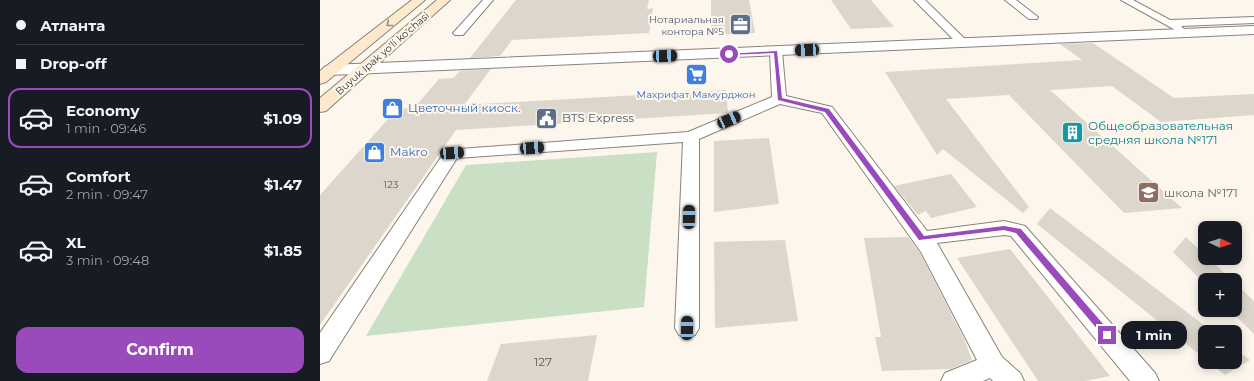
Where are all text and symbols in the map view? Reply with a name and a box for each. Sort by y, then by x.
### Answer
street label: Buyuk Ipak yo'li ko'chasi [333,9,432,98]
office icon: Нотариальная контора №5 [727,12,753,38]
place label: Нотариальная контора №5 [649,13,724,38]
text: Атланта [40,16,105,35]
one-way arrow [386,20,393,27]
car [795,43,819,57]
route start [720,45,738,63]
car [653,50,677,62]
text: Drop-off [40,54,107,73]
supermarket icon: Махрифат Мамурджон [683,61,709,87]
place label: Махрифат Мамурджон [637,88,755,101]
shop icon: Цветочный киоск. [380,95,406,121]
icon: car [18,100,54,136]
place label: Цветочный киоск. [408,100,521,115]
text: Economy [66,101,139,120]
public building icon: BTS Express [533,105,559,131]
text: $1.09 [263,109,302,128]
place label: BTS Express [562,110,634,125]
car [716,110,742,130]
place label: Общеобразовательная средняя школа №171 [1088,118,1233,147]
text: 1 min · 09:46 [66,120,146,136]
building icon: Общеобразовательная средняя школа №171 [1059,120,1085,146]
shop icon: Makro [361,139,387,165]
car [520,141,544,155]
place label: Makro [390,144,428,159]
car [440,146,464,160]
icon: car [18,166,54,202]
text: Comfort [66,167,131,186]
text: $1.47 [264,175,302,194]
house number: 123 [384,178,399,191]
school or university icon: школа №171 [1136,180,1162,206]
place label: школа №171 [1164,185,1238,200]
text: 2 min · 09:47 [66,186,148,202]
car [683,205,695,229]
north arrow [1198,221,1242,265]
map controls [1198,221,1242,369]
icon: car [18,232,54,268]
text: XL [66,233,85,252]
text: $1.85 [264,241,302,260]
text: 3 min · 09:48 [66,252,149,268]
button: + [1198,273,1242,317]
car [681,316,693,340]
callout: 1 min [1121,321,1187,349]
button: − [1198,325,1242,369]
route end [1098,326,1116,344]
button: Confirm [16,327,304,373]
text: 1 min [1136,327,1172,343]
house number: 127 [534,354,552,369]

